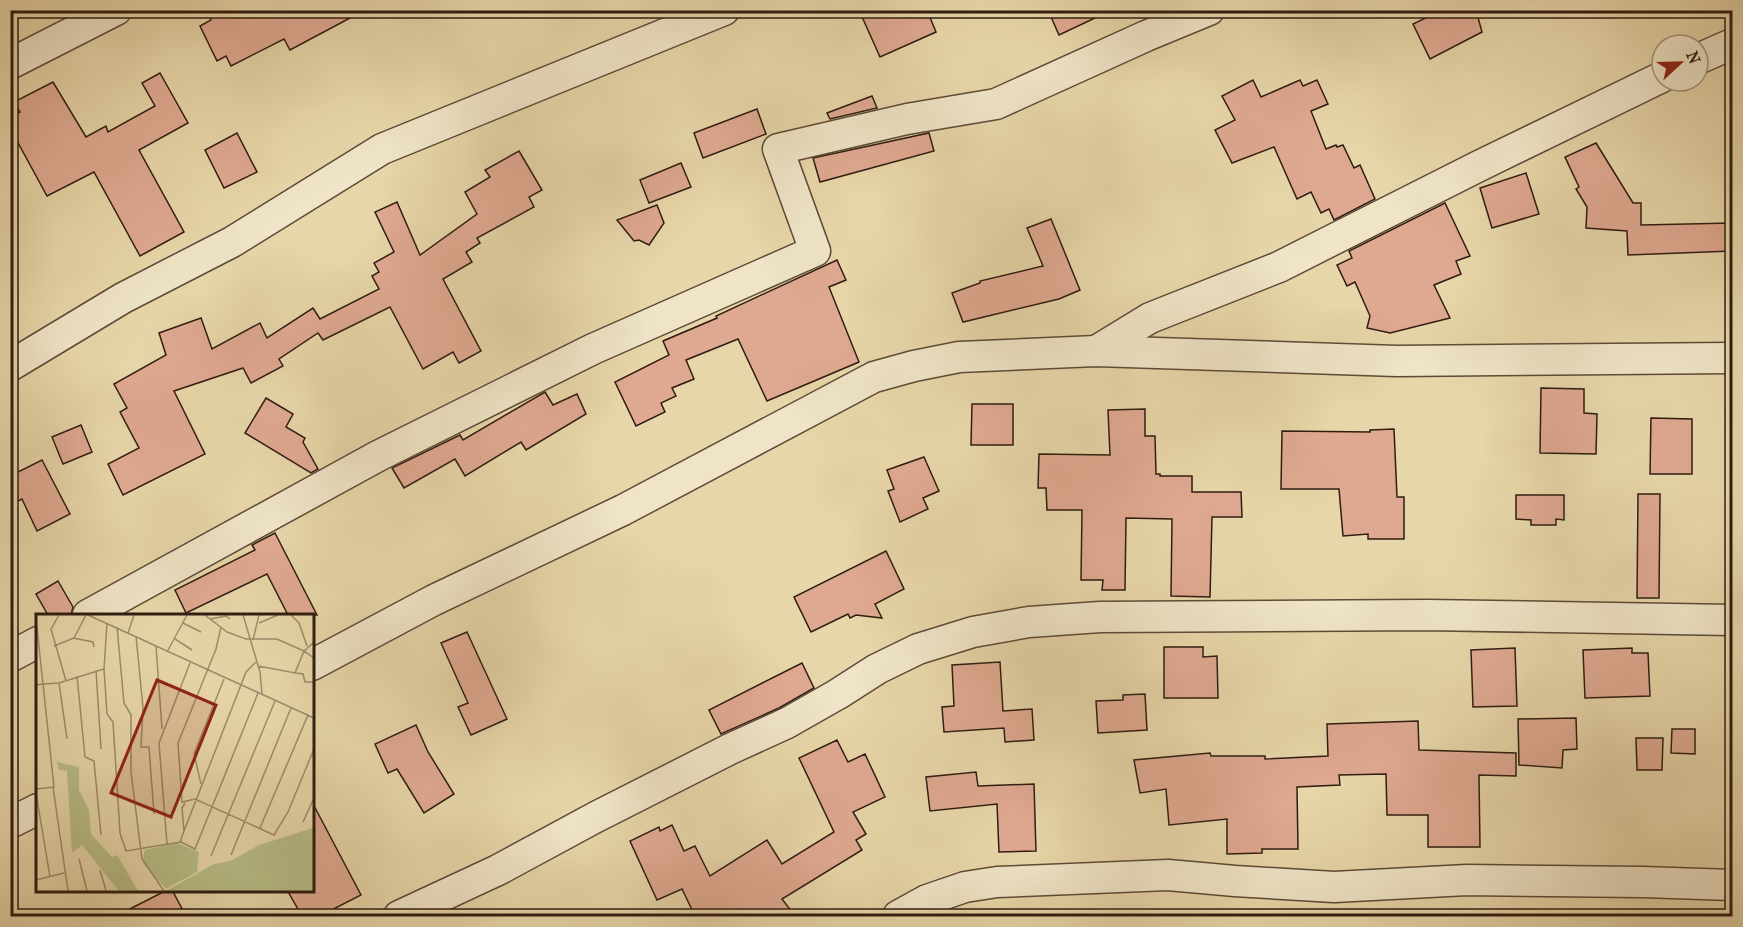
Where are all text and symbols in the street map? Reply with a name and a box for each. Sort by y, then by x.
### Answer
north arrow [1650,33,1710,93]
text: N [1682,48,1705,68]
inset map [36,614,314,891]

